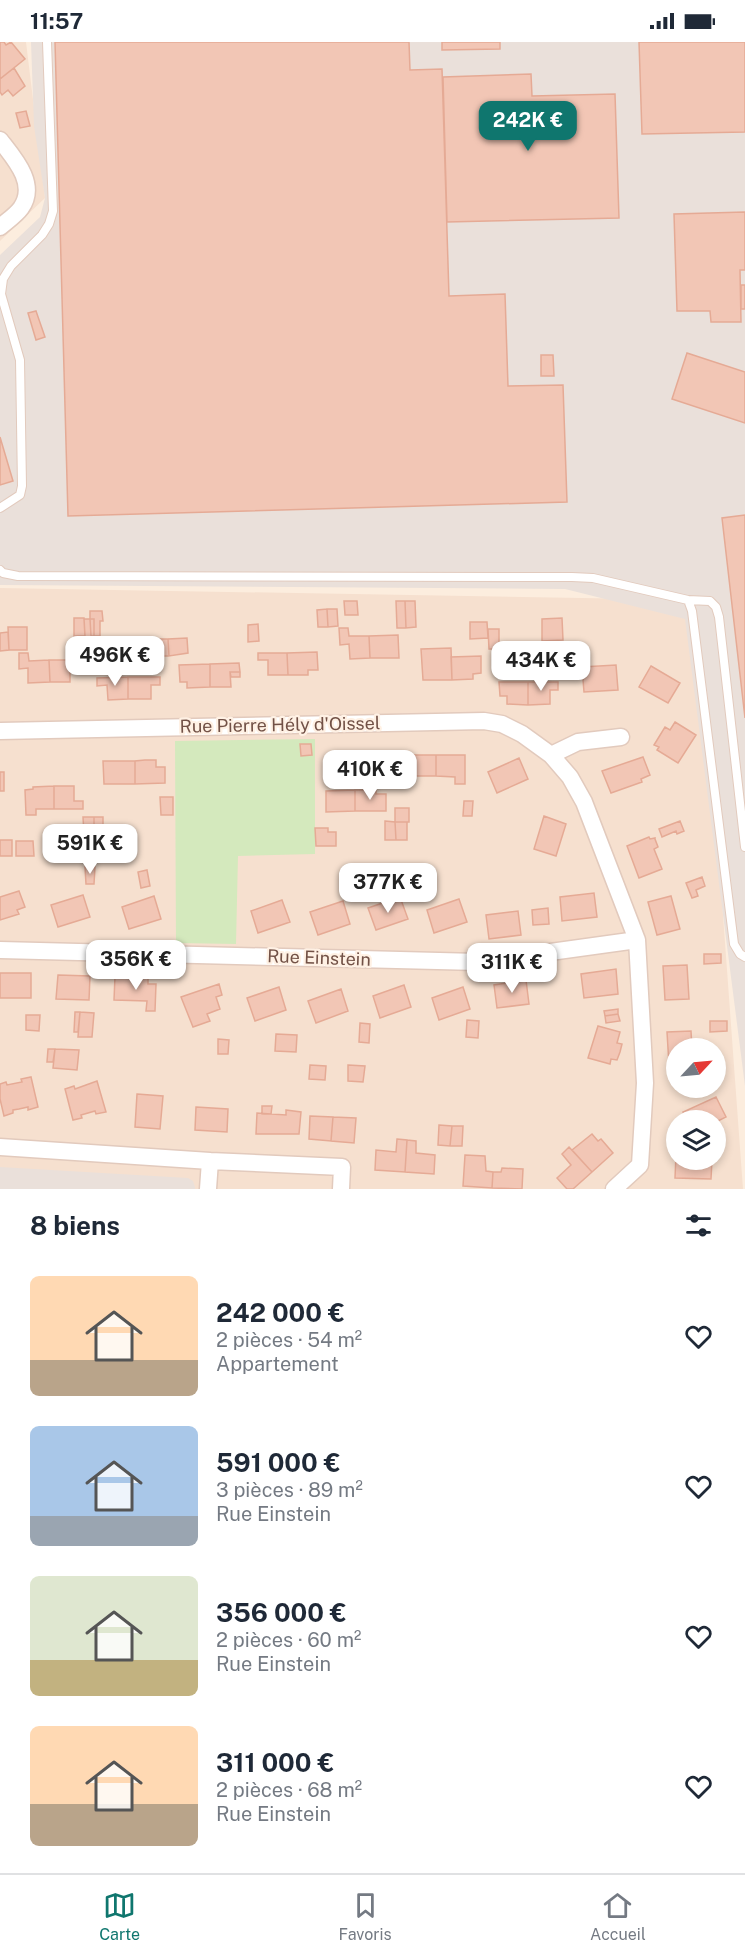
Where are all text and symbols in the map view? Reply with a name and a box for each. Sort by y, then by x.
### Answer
text: 11:57 [30,8,83,34]
pin: 242K € [479,101,577,152]
text: 242K € [493,108,563,132]
pin: 496K € [66,636,164,687]
pin: 434K € [492,641,590,692]
text: 496K € [79,643,151,667]
text: 434K € [505,648,577,672]
street label: Rue Pierre Hély d'Oissel [180,712,380,737]
pin: 410K € [321,750,419,801]
text: 410K € [337,757,403,781]
pin: 591K € [41,824,139,875]
text: 591K € [56,831,124,855]
pin: 377K € [339,863,437,914]
text: 377K € [353,870,423,894]
pin: 356K € [87,940,185,991]
pin: 311K € [463,943,561,994]
street label: Rue Einstein [267,945,371,970]
text: 356K € [100,947,172,971]
text: 311K € [481,950,543,974]
north arrow [666,1038,726,1098]
map controls [666,1038,726,1170]
button: layers [666,1110,726,1170]
icon: filters [682,1209,715,1242]
text: 8 biens [30,1210,120,1241]
text: 242 000 € [216,1297,345,1328]
icon: home [78,1300,150,1372]
icon: heart [682,1320,715,1353]
text: 2 pièces · 54 m² [216,1328,362,1352]
text: Appartement [216,1352,339,1376]
text: 591 000 € [216,1447,341,1478]
icon: home [78,1450,150,1522]
icon: heart [682,1470,715,1503]
text: 3 pièces · 89 m² [216,1478,363,1502]
text: Rue Einstein [216,1502,331,1526]
text: 356 000 € [216,1597,347,1628]
icon: home [78,1600,150,1672]
icon: heart [682,1620,715,1653]
text: 2 pièces · 60 m² [216,1628,361,1652]
text: Rue Einstein [216,1652,331,1676]
text: 311 000 € [216,1747,334,1778]
icon: home [78,1750,150,1822]
icon: heart [682,1770,715,1803]
text: 2 pièces · 68 m² [216,1778,362,1802]
text: Rue Einstein [216,1802,331,1826]
tab: Carte [99,1889,140,1944]
tab: Favoris [338,1889,392,1944]
tab: Accueil [590,1889,646,1944]

